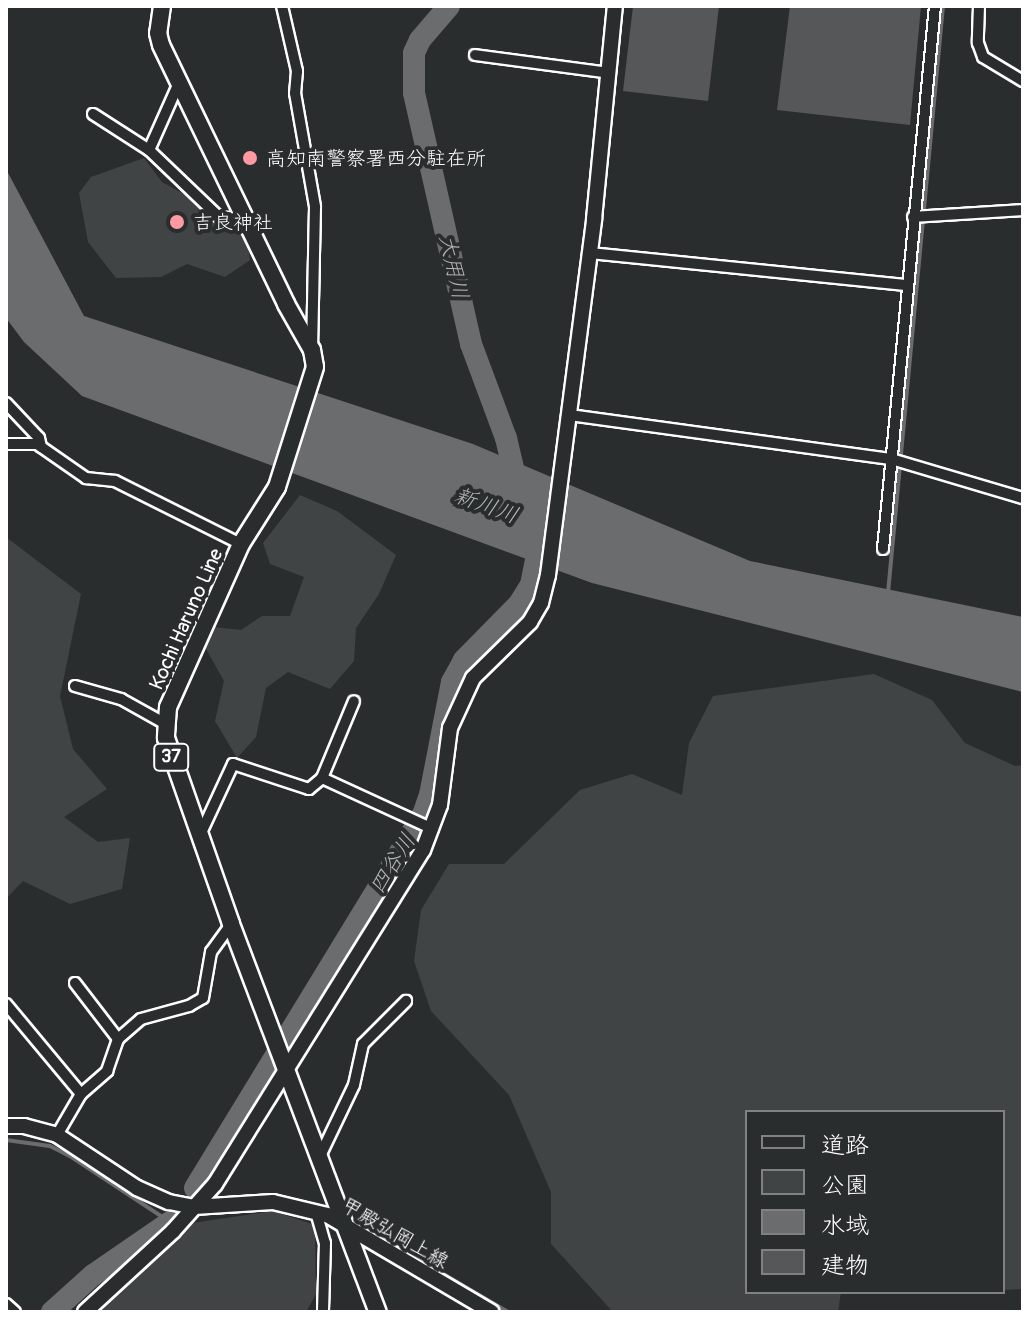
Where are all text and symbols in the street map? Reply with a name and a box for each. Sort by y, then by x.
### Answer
place label: 高知南警察署西分駐在所 [266,146,486,170]
marker: 高知南警察署西分駐在所 [241,149,259,167]
place label: 吉良神社 [193,210,273,234]
marker: 吉良神社 [168,213,186,231]
water label: 大用川 [433,232,473,302]
water label: 新川川 [450,482,522,530]
street label: Kochi Haruno Line [144,545,228,693]
road number: 37 [153,743,189,771]
water label: 四谷川 [364,829,422,899]
legend [745,1110,1005,1294]
text: 道路 [821,1131,869,1160]
text: 公園 [821,1171,869,1200]
street label: 甲殿弘岡上線 [337,1193,453,1273]
text: 水域 [821,1211,869,1240]
text: 建物 [821,1251,869,1280]

